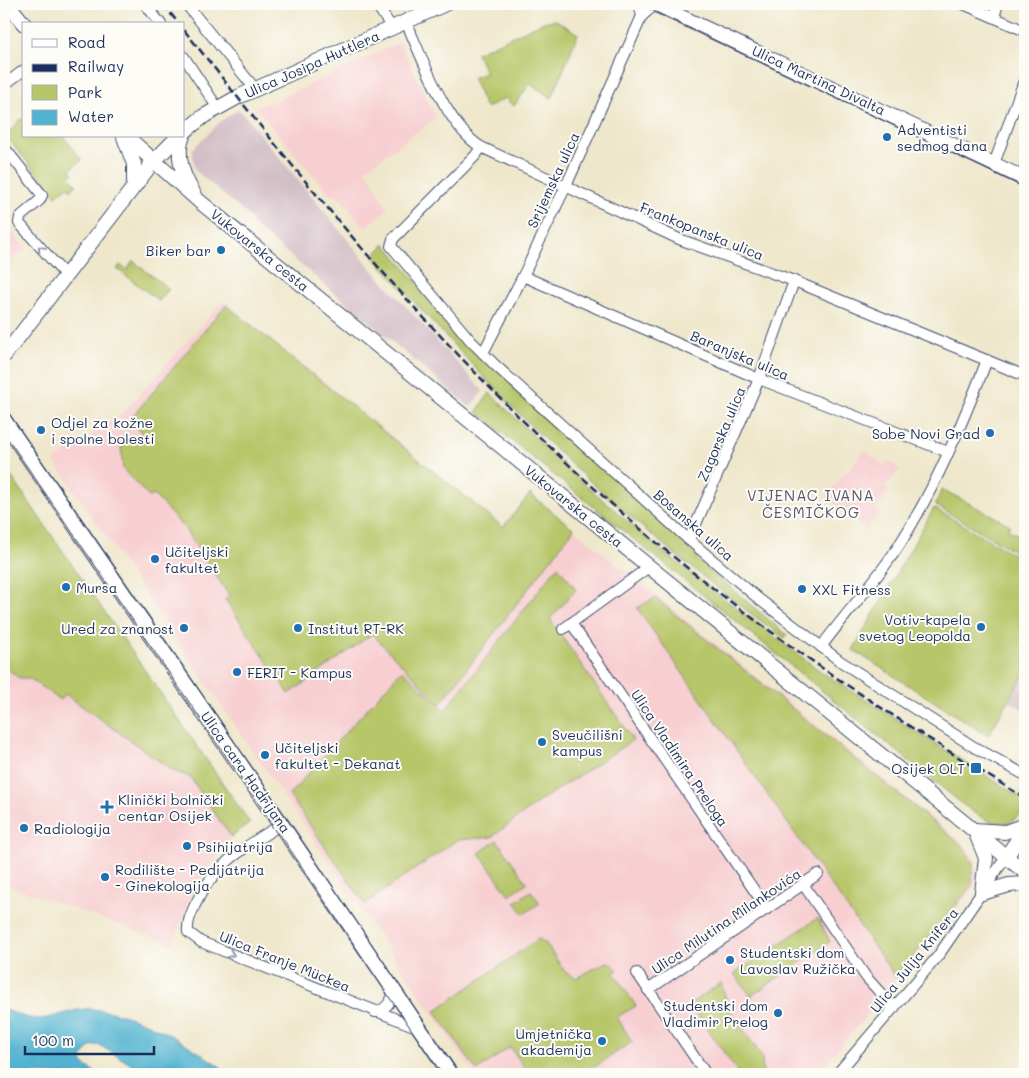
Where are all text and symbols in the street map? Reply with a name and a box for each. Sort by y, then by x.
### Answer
legend [22,22,185,138]
street label: Ulica Josipa Huttlera [242,26,382,102]
text: Road [68,32,105,52]
street label: Ulica Martina Divalta [749,41,889,119]
text: Railway [68,56,124,76]
text: Park [68,82,102,102]
text: Water [68,106,114,126]
place label: Adventisti sedmog dana [897,120,987,155]
street label: Srijemska ulica [523,129,583,231]
marker: Adventisti sedmog dana [881,131,893,143]
street label: Frankopanska ulica [637,197,767,265]
street label: Vukovarska cesta [207,204,313,296]
place label: Biker bar [146,241,211,260]
marker: Biker bar [215,244,227,256]
one-way arrow [39,246,47,255]
street label: Baranjska ulica [688,326,792,384]
street label: Zagorska ulica [692,384,750,484]
place label: Odjel za kožne i spolne bolesti [51,413,155,448]
marker: Odjel za kožne i spolne bolesti [35,424,47,436]
place label: Sobe Novi Grad [872,424,980,443]
marker: Sobe Novi Grad [984,427,996,439]
street label: Vukovarska cesta [521,460,627,552]
street label: Bosanska ulica [650,485,738,565]
district label: VIJENAC IVANA ČESMIČKOG [747,485,875,522]
place label: Učiteljski fakultet [165,542,228,577]
marker: Učiteljski fakultet [149,553,161,565]
place label: Mursa [76,578,117,597]
place label: XXL Fitness [812,580,891,599]
marker: Mursa [60,581,72,593]
marker: XXL Fitness [796,583,808,595]
place label: Votiv-kapela svetog Leopolda [859,610,971,645]
place label: Ured za znanost [61,619,174,638]
place label: Institut RT-RK [308,619,404,638]
marker: Votiv-kapela svetog Leopolda [975,621,987,633]
marker: Ured za znanost [178,622,190,634]
marker: Institut RT-RK [292,622,304,634]
place label: FERIT - Kampus [247,663,352,682]
marker: FERIT - Kampus [231,666,243,678]
street label: Ulica Vladimira Preloga [627,686,733,830]
street label: Ulica cara Hadrijana [197,707,295,837]
place label: Sveučilišni kampus [552,725,623,760]
marker: Sveučilišni kampus [536,736,548,748]
place label: Učiteljski fakultet - Dekanat [275,738,401,773]
marker: Učiteljski fakultet - Dekanat [259,749,271,761]
place label: Osijek OLT [891,759,965,778]
marker: Osijek OLT [969,761,983,775]
place label: Klinički bolnički centar Osijek [118,790,224,825]
marker: Klinički bolnički centar Osijek [100,800,114,814]
place label: Radiologija [34,819,111,838]
marker: Radiologija [18,822,30,834]
place label: Psihijatrija [197,837,273,856]
marker: Psihijatrija [181,840,193,852]
place label: Rodilište - Pedijatrija - Ginekologija [115,860,264,895]
street label: Ulica Milutina Milankovića [648,864,804,978]
marker: Rodilište - Pedijatrija - Ginekologija [99,871,111,883]
street label: Ulica Julija Knifera [866,903,962,1017]
street label: Ulica Franje Mückea [217,926,353,996]
place label: Studentski dom Lavoslav Ružička [740,943,856,978]
one-way arrow [226,948,235,958]
marker: Studentski dom Lavoslav Ružička [724,954,736,966]
place label: Studentski dom Vladimir Prelog [662,996,768,1031]
marker: Studentski dom Vladimir Prelog [772,1007,784,1019]
scale bar [25,1023,154,1055]
place label: Umjetnička akademija [516,1024,592,1059]
text: 100 m [32,1030,74,1050]
marker: Umjetnička akademija [596,1035,608,1047]

